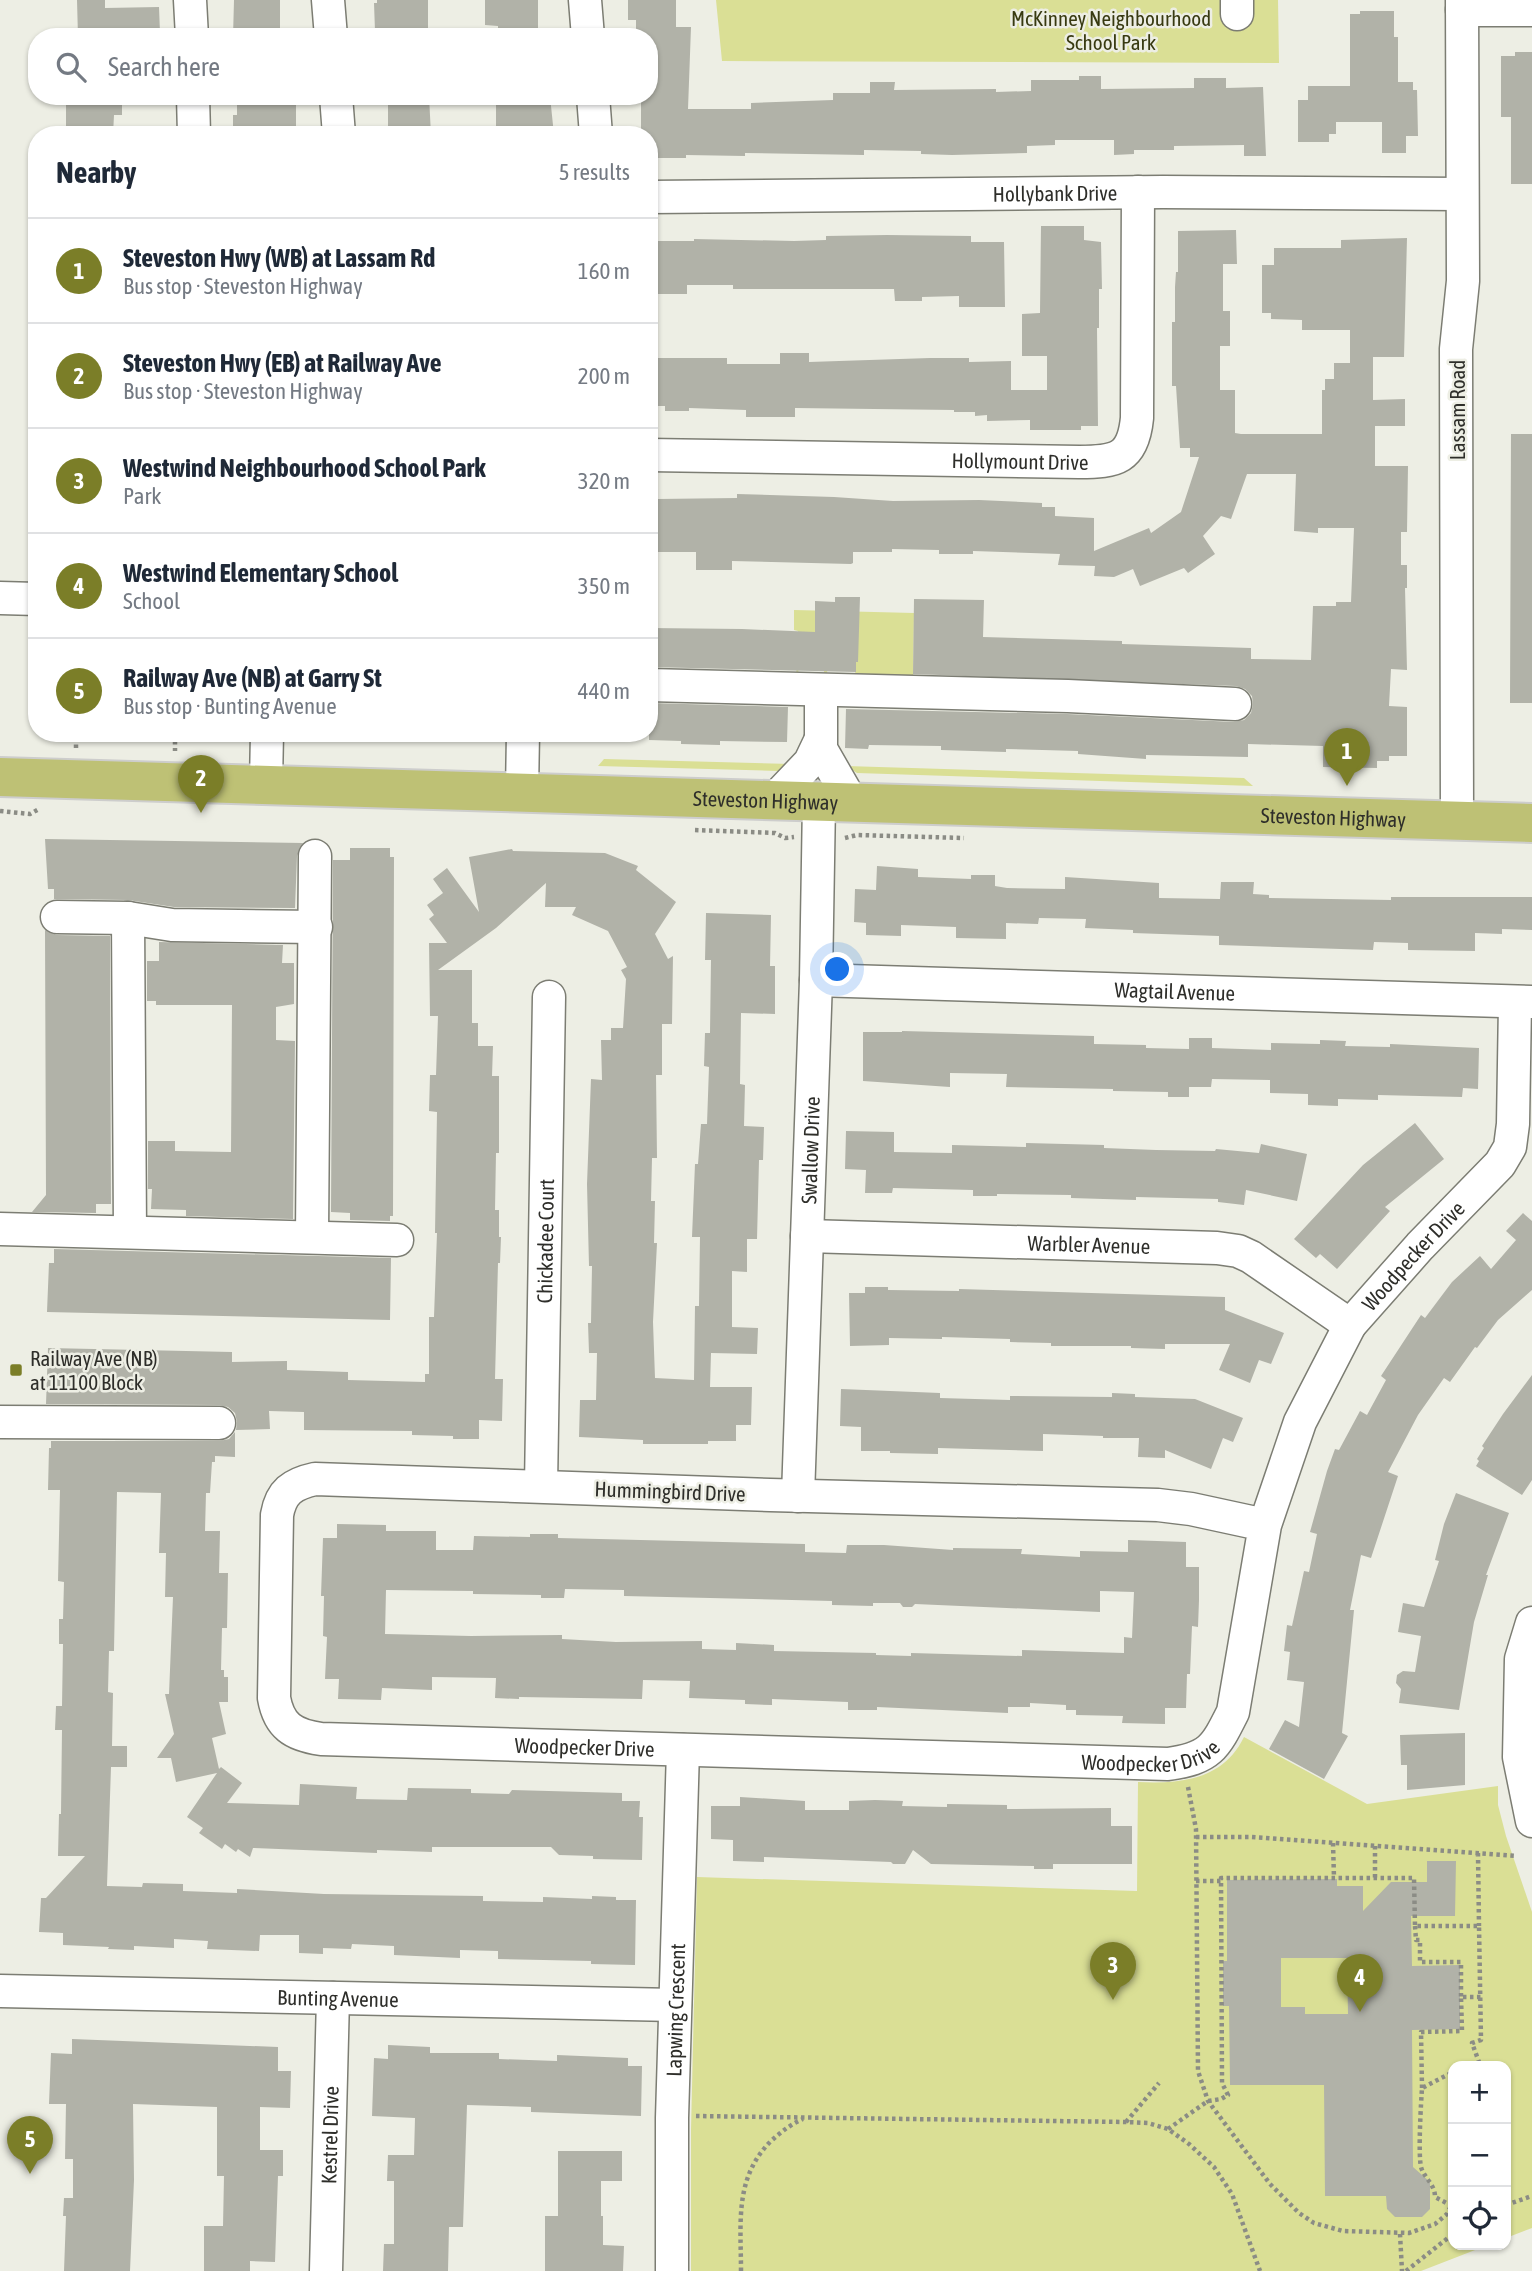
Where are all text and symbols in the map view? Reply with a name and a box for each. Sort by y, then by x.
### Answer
park label: McKinney Neighbourhood School Park [1011,6,1211,54]
search box [28,28,658,105]
icon: search [52,48,90,86]
text: Search here [108,52,220,82]
text: Nearby [56,155,136,189]
text: 5 results [559,159,630,185]
street label: Hollybank Drive [993,180,1117,206]
text: Steveston Hwy (WB) at Lassam Rd [123,243,435,273]
text: 1 [74,258,84,284]
text: 160 m [578,258,630,284]
text: Bus stop · Steveston Highway [123,273,363,299]
text: Steveston Hwy (EB) at Railway Ave [123,348,442,378]
street label: Lassam Road [1445,360,1469,460]
text: 2 [74,363,84,389]
text: 200 m [578,363,630,389]
text: Bus stop · Steveston Highway [123,378,363,404]
street label: Hollymount Drive [951,448,1089,474]
text: Westwind Neighbourhood School Park [123,453,486,483]
text: 3 [74,468,84,494]
text: 320 m [578,468,630,494]
text: Park [123,483,161,509]
text: Westwind Elementary School [123,558,398,588]
text: 4 [74,573,84,599]
text: 350 m [578,573,630,599]
text: School [123,588,180,614]
text: Railway Ave (NB) at Garry St [123,663,382,693]
text: 5 [74,678,84,704]
text: 440 m [578,678,630,704]
text: Bus stop · Bunting Avenue [123,693,337,719]
pin: 1 [1324,728,1370,786]
pin: 2 [178,755,224,813]
street label: Steveston Highway [693,786,839,814]
street label: Steveston Highway [1260,803,1407,831]
your location [820,952,854,986]
street label: Wagtail Avenue [1114,977,1236,1005]
street label: Swallow Drive [796,1096,824,1204]
street label: Chickadee Court [532,1179,558,1304]
street label: Woodpecker Drive [1357,1196,1469,1315]
street label: Warbler Avenue [1027,1230,1151,1258]
place label: Railway Ave (NB) at 11100 Block [30,1346,158,1394]
marker: Railway Ave (NB) at 11100 Block [8,1362,24,1378]
street label: Hummingbird Drive [594,1476,746,1506]
street label: Woodpecker Drive [514,1733,655,1761]
street label: Woodpecker Drive [1081,1735,1224,1776]
pin: 3 [1090,1942,1136,2000]
street label: Lapwing Crescent [661,1943,689,2077]
pin: 4 [1337,1954,1383,2012]
street label: Bunting Avenue [277,1985,399,2011]
map controls [1448,2061,1511,2250]
button: + [1448,2061,1511,2124]
street label: Kestrel Drive [316,2086,343,2184]
pin: 5 [7,2116,53,2174]
button: − [1448,2124,1511,2187]
button: locate [1448,2187,1511,2250]

